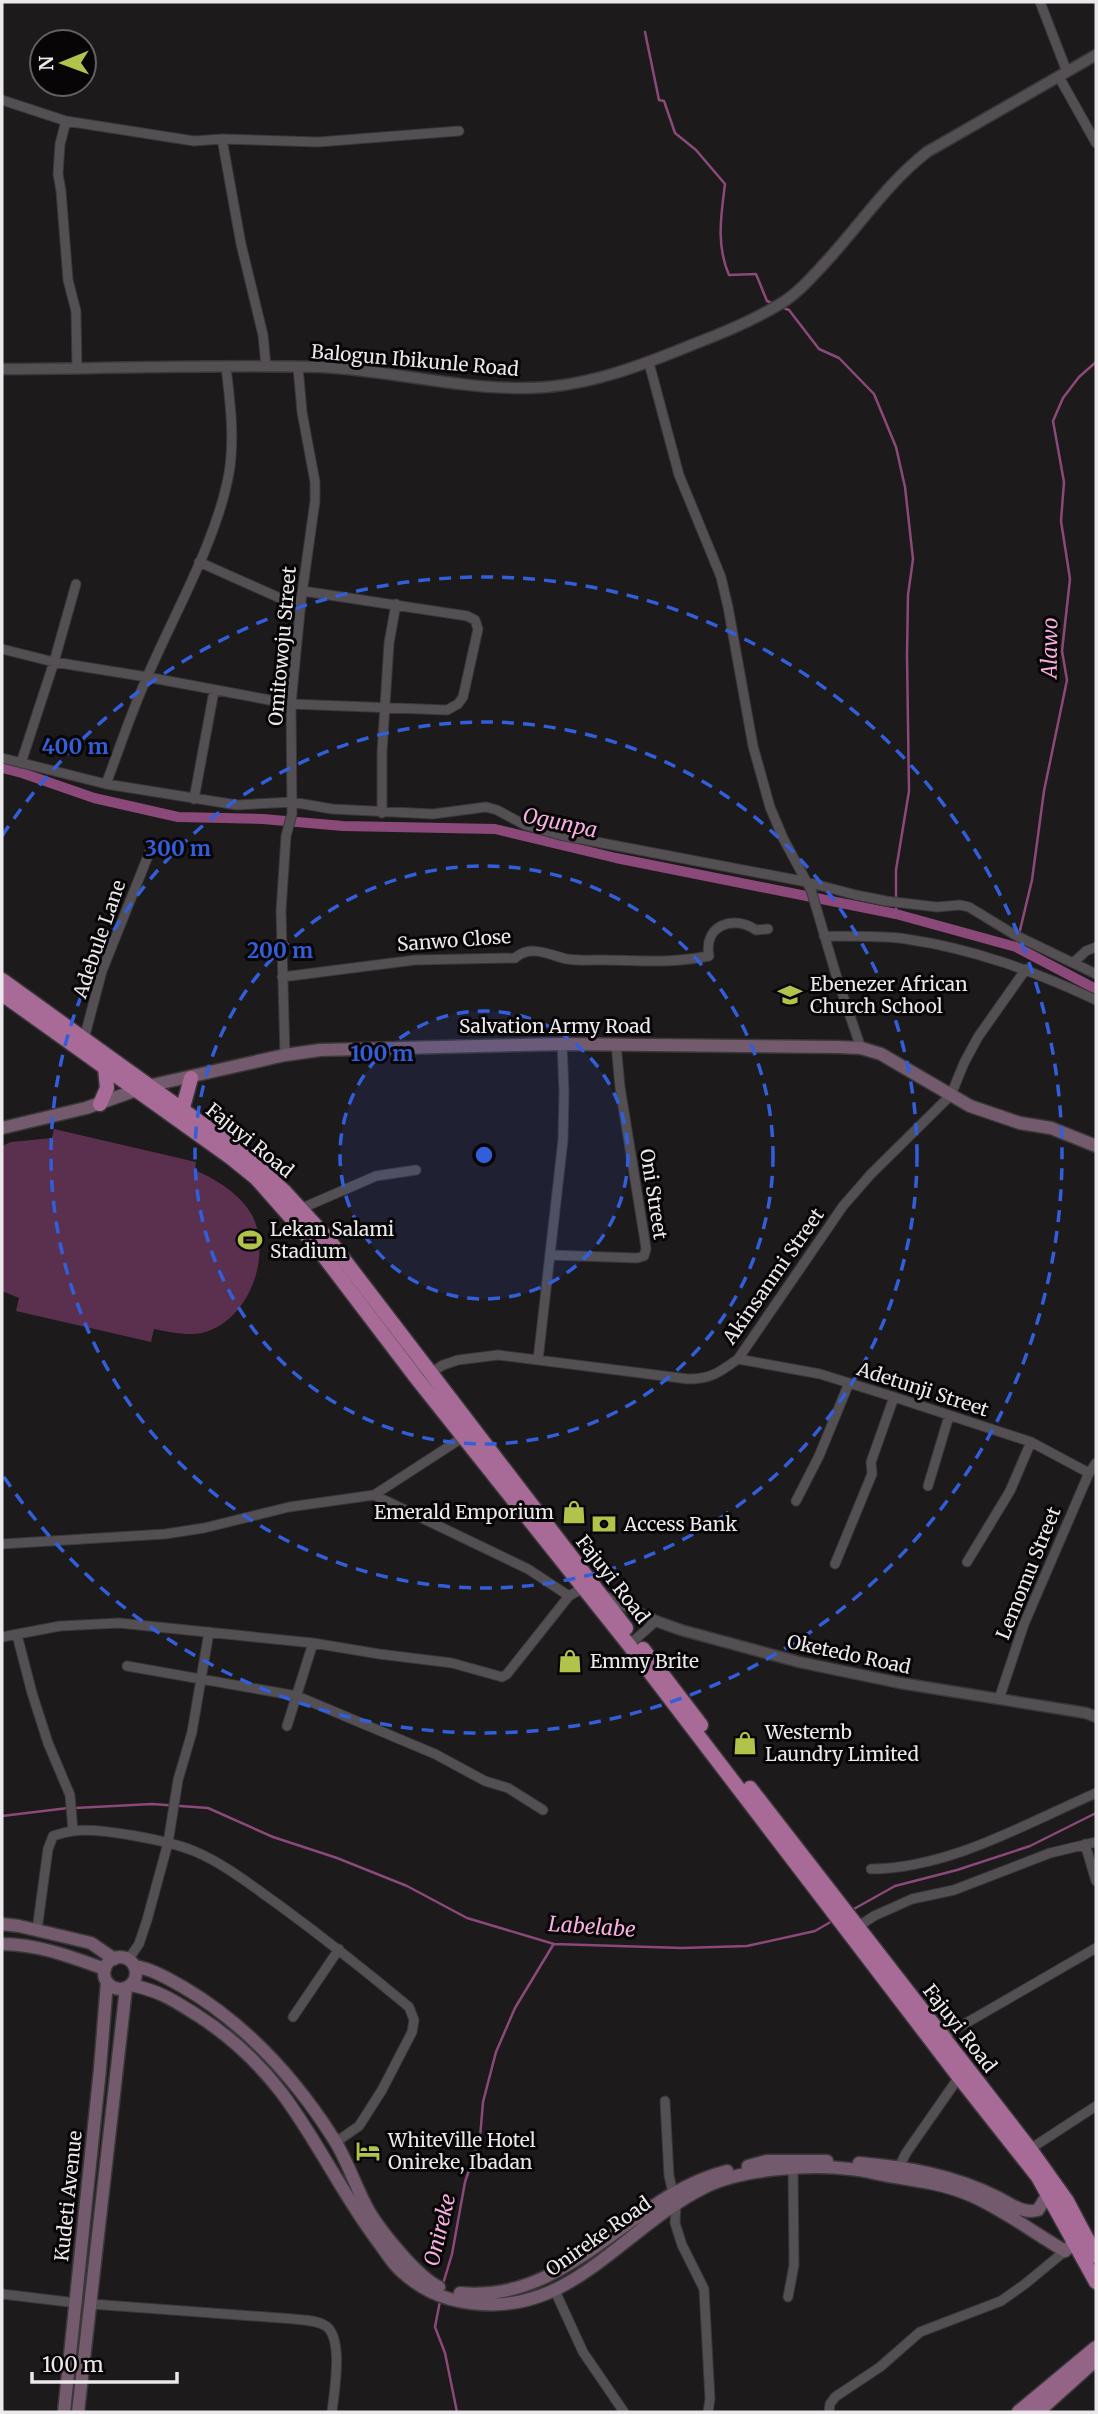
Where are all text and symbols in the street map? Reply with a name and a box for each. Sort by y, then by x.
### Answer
north arrow [28,28,98,98]
text: N [34,56,58,71]
street label: Balogun Ibikunle Road [310,339,520,381]
street label: Omitowoju Street [263,565,301,727]
water label: Alawo [1035,617,1064,681]
text: 400 m [41,733,109,760]
water label: Ogunpa [520,801,600,844]
text: 300 m [145,835,211,862]
street label: Adebule Lane [67,877,130,1002]
street label: Sanwo Close [396,924,512,956]
text: 200 m [247,937,313,964]
place label: Ebenezer African Church School [810,972,968,1018]
school or university icon: Ebenezer African Church School [776,981,804,1009]
street label: Salvation Army Road [459,1014,651,1038]
text: 100 m [351,1040,413,1067]
street label: Fajuyi Road [201,1097,299,1183]
centre of rings [472,1143,496,1167]
street label: Oni Street [635,1147,673,1242]
street label: Akinsanmi Street [717,1203,829,1350]
place label: Lekan Salami Stadium [270,1217,394,1263]
sports icon: Lekan Salami Stadium [236,1226,264,1254]
street label: Adetunji Street [853,1356,992,1422]
shop icon: Emerald Emporium [560,1498,588,1526]
place label: Emerald Emporium [374,1500,554,1524]
street label: Lemomu Street [990,1503,1066,1643]
bank icon: Access Bank [590,1510,618,1538]
place label: Access Bank [623,1512,737,1536]
street label: Fajuyi Road [571,1530,655,1628]
street label: Oketedo Road [785,1629,913,1679]
shop icon: Emmy Brite [556,1647,584,1675]
place label: Emmy Brite [590,1649,699,1673]
place label: Westernb Laundry Limited [764,1720,919,1766]
shop icon: Westernb Laundry Limited [731,1729,759,1757]
water label: Labelabe [547,1910,637,1943]
street label: Fajuyi Road [918,1979,1002,2077]
place label: WhiteVille Hotel Onireke, Ibadan [387,2128,536,2174]
street label: Kudeti Avenue [49,2129,87,2263]
hotel icon: WhiteVille Hotel Onireke, Ibadan [354,2137,382,2165]
water label: Onireke [418,2191,462,2269]
street label: Onireke Road [541,2191,655,2281]
scale bar [32,2340,177,2384]
text: 100 m [42,2351,104,2378]

